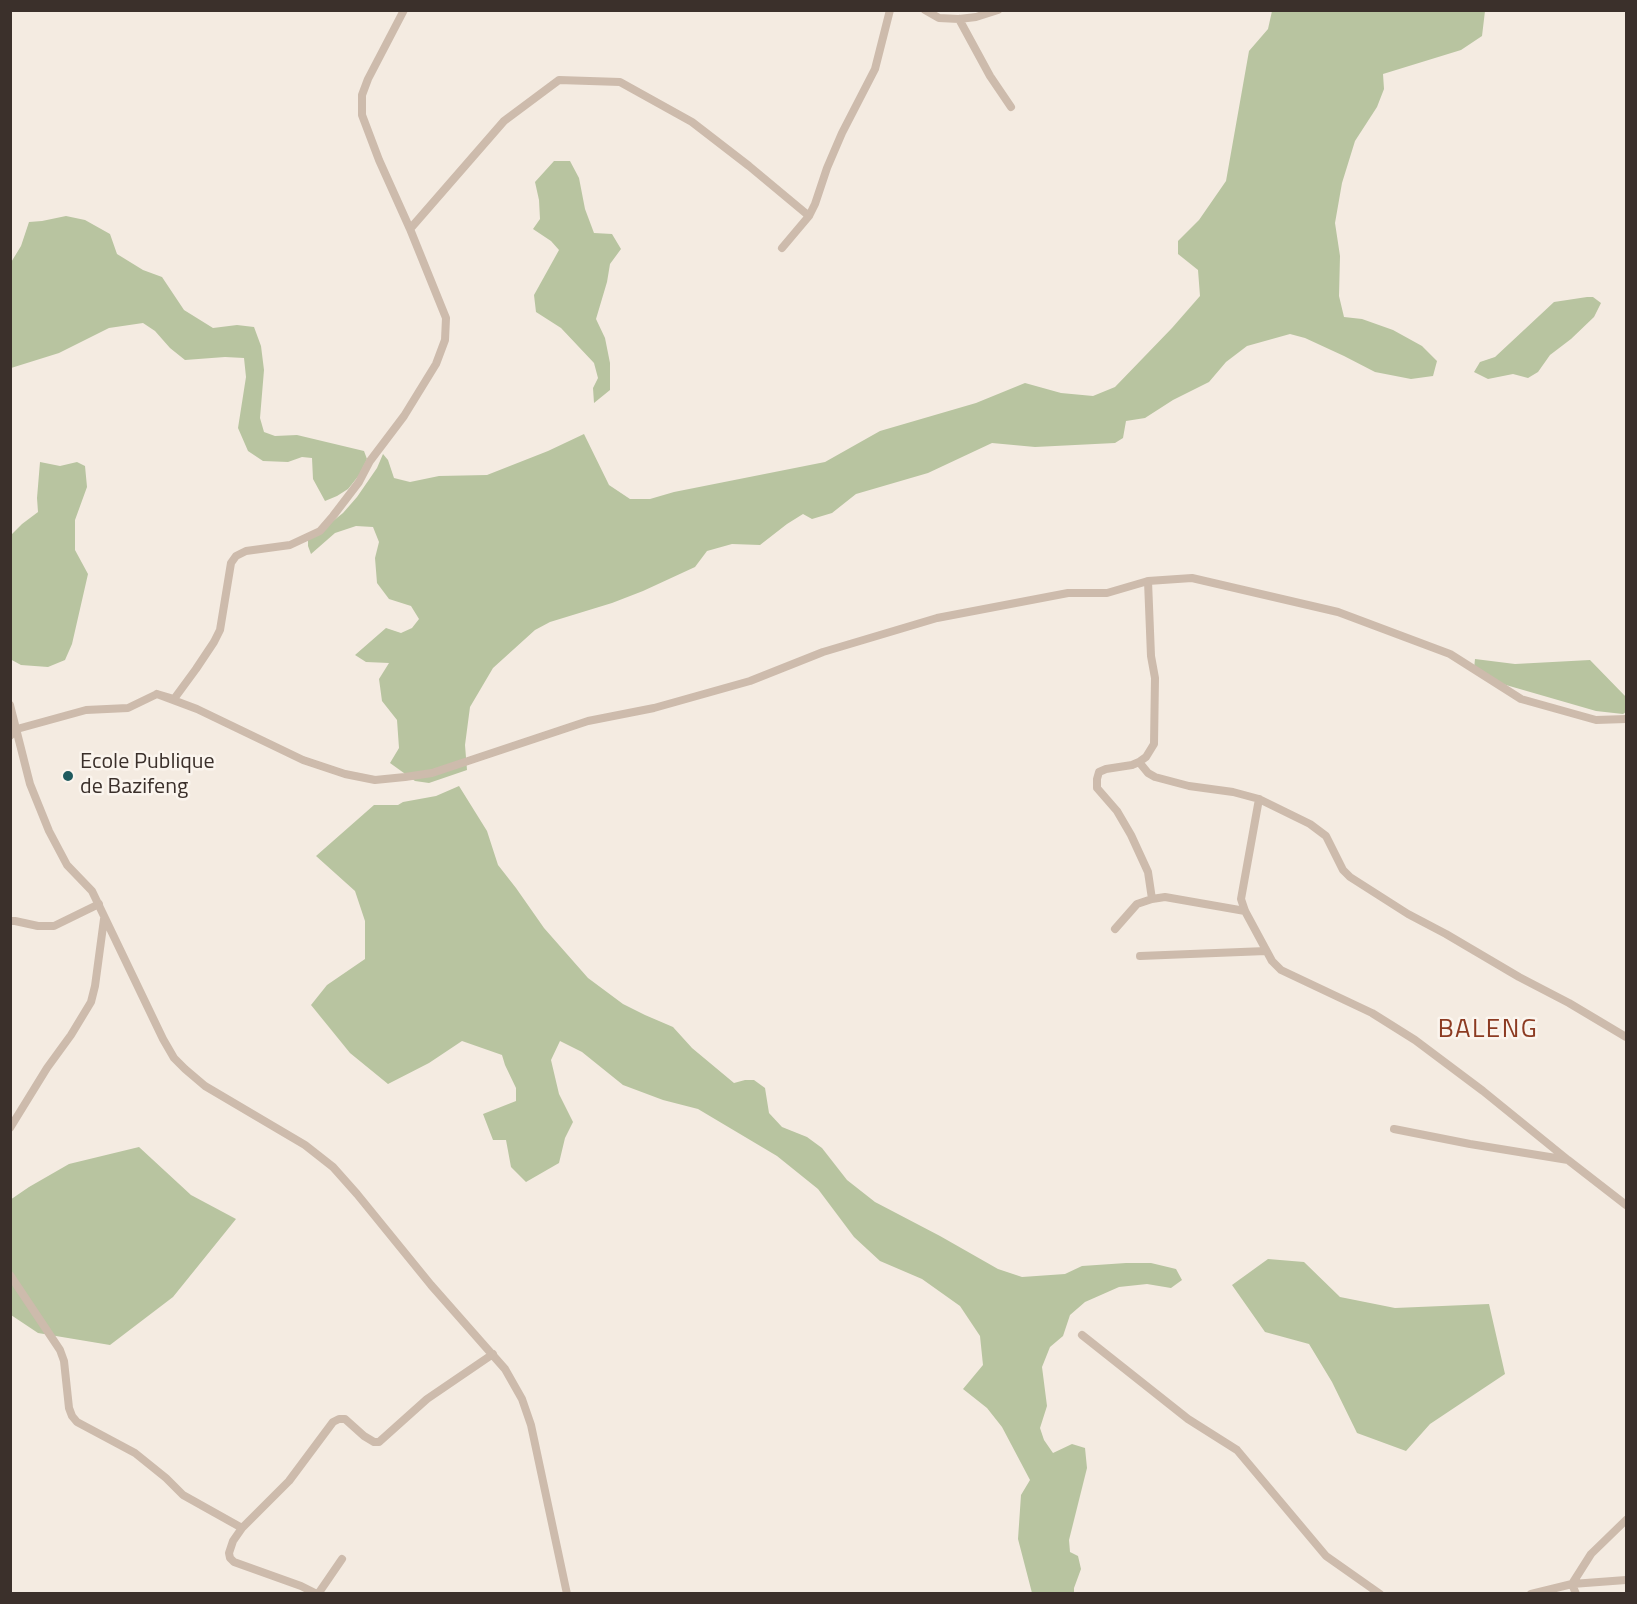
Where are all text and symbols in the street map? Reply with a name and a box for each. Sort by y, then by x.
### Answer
place label: Ecole Publique de Bazifeng [80,750,215,802]
marker: Ecole Publique de Bazifeng [61,769,75,783]
district label: BALENG [1438,1015,1538,1047]

